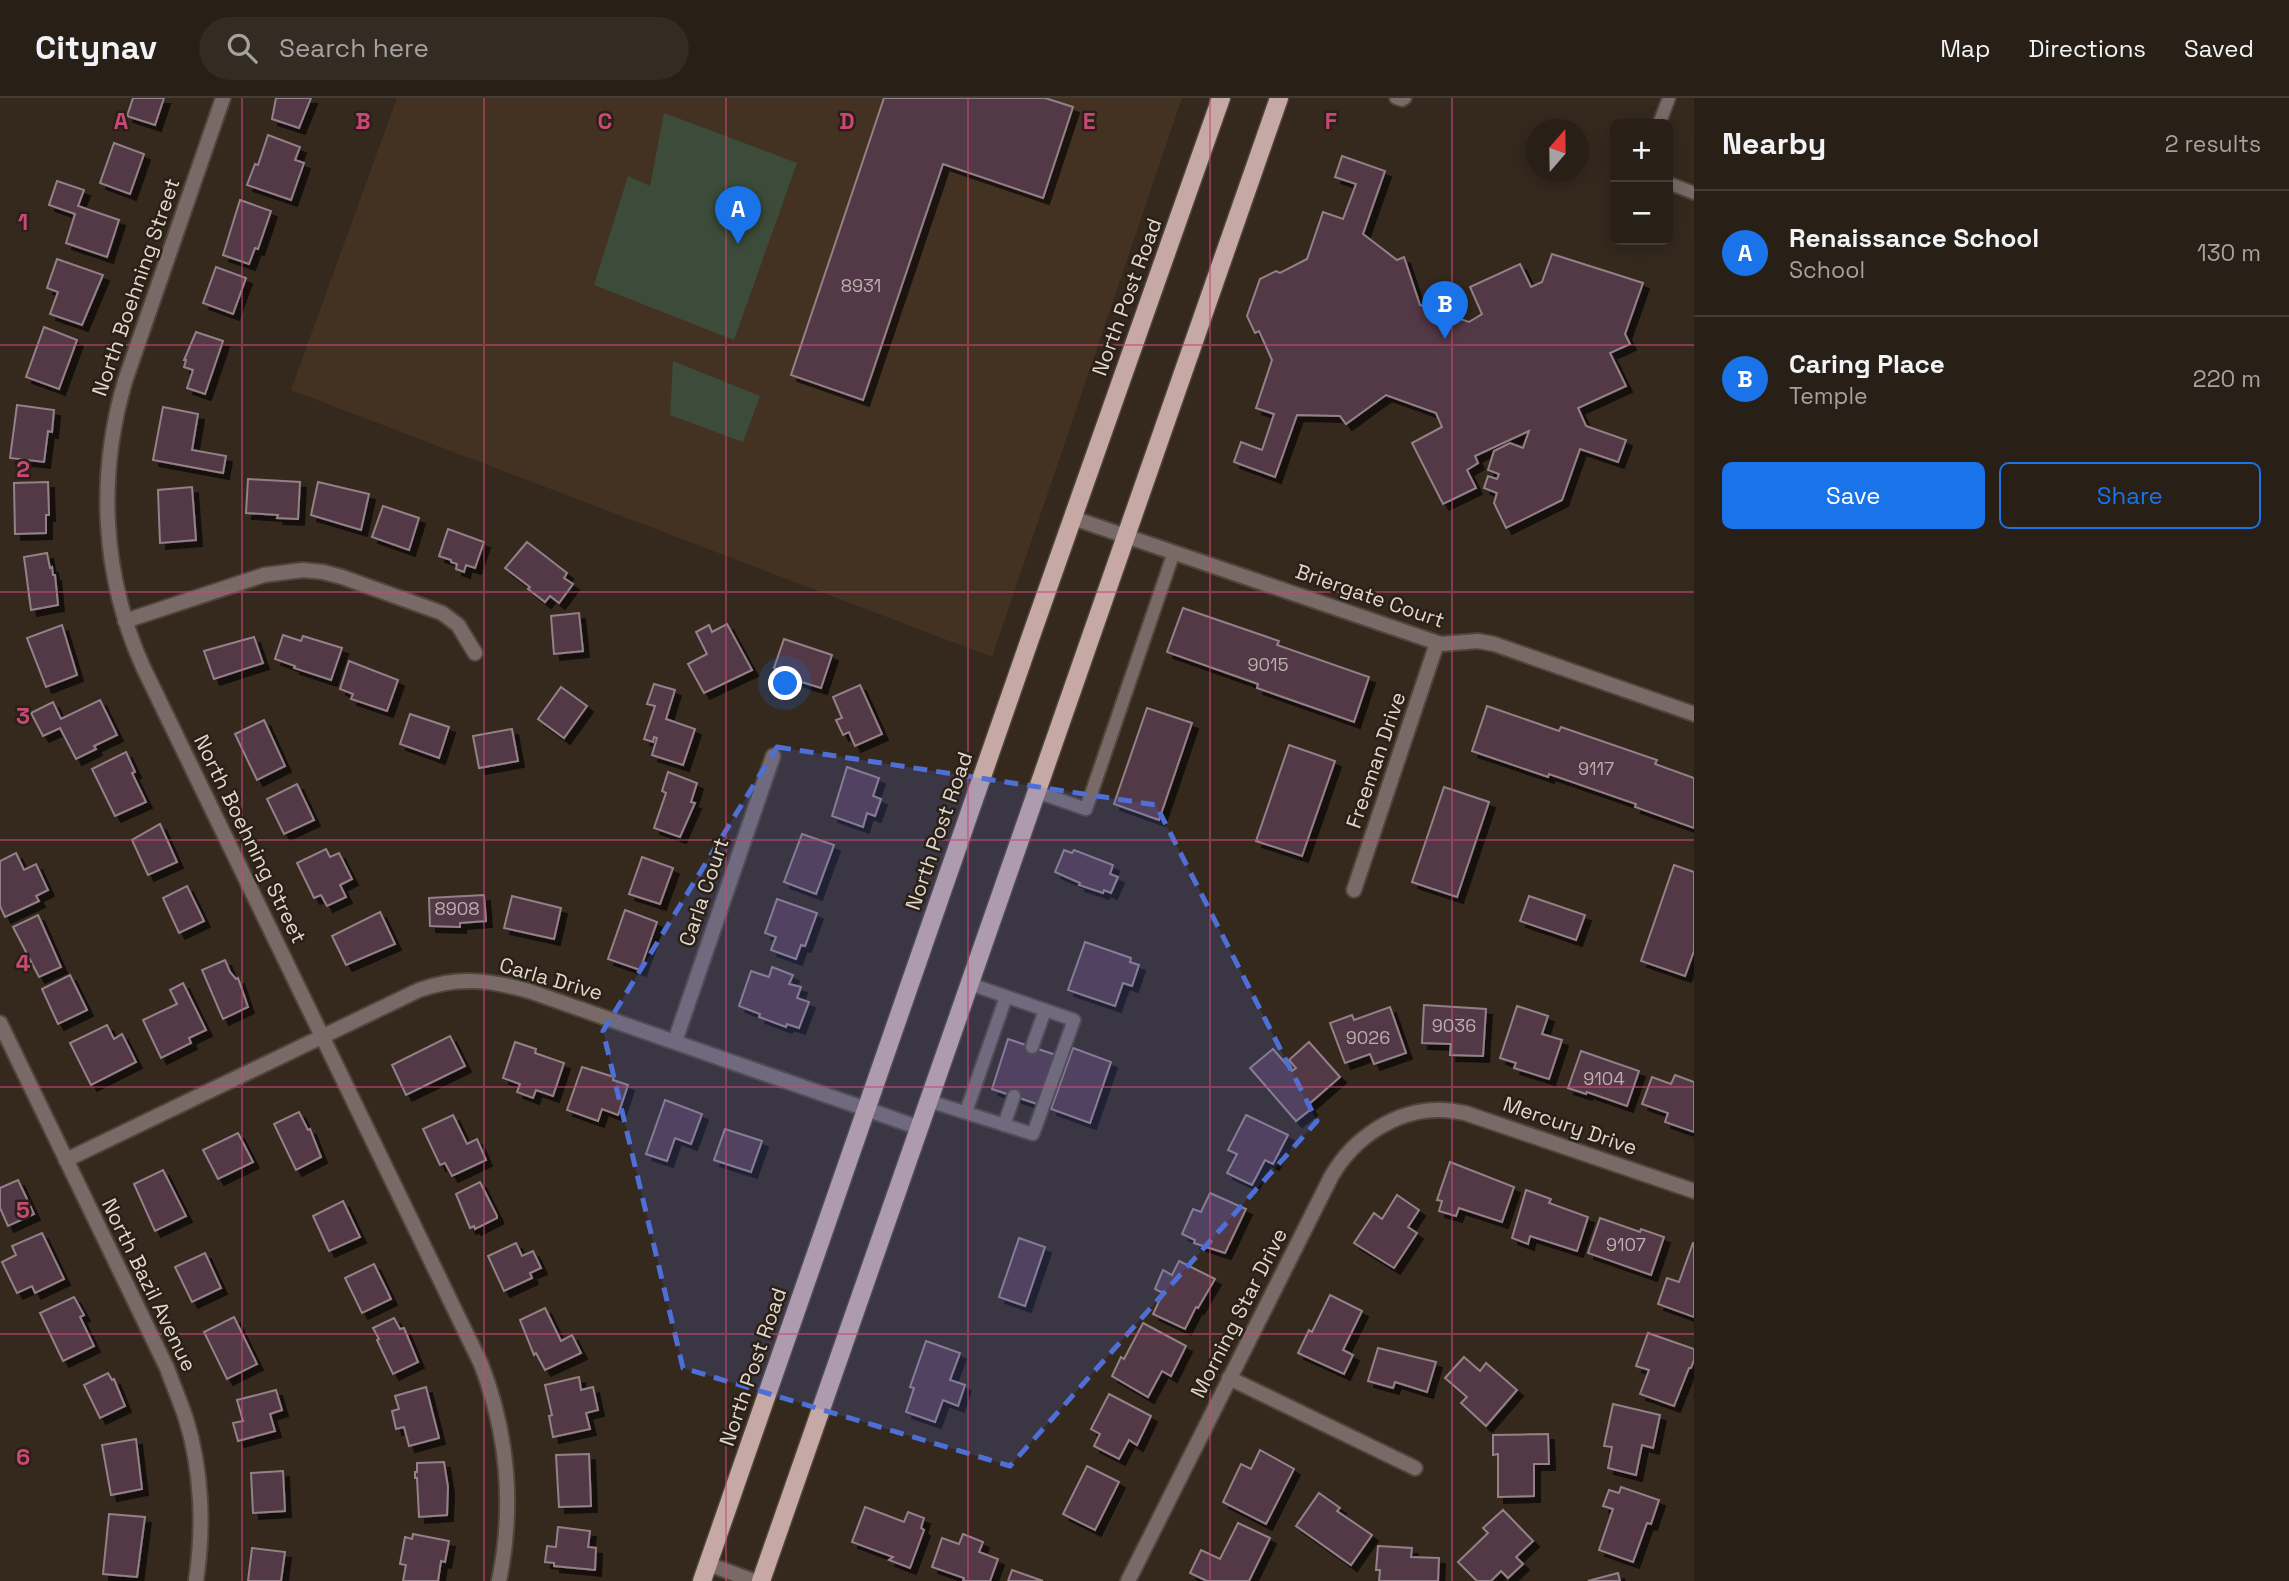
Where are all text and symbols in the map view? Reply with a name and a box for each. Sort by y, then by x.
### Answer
search box [199,17,689,80]
text: Citynav [35,27,157,69]
icon: search [223,29,261,67]
text: Search here [279,31,429,65]
text: Map [1940,33,1990,64]
text: Directions [2028,33,2146,64]
text: Saved [2184,33,2254,64]
text: A [114,106,129,136]
text: B [355,106,371,136]
text: C [598,106,612,136]
text: D [839,106,855,136]
text: E [1083,106,1095,136]
text: F [1325,106,1337,136]
north arrow [1526,119,1589,182]
map controls [1610,119,1673,245]
button: + [1610,119,1673,182]
text: Nearby [1722,124,1826,163]
text: 2 results [2165,129,2261,159]
street label: North Boehning Street [86,174,186,399]
button: − [1610,182,1673,245]
pin: A [715,186,761,244]
text: 1 [18,207,28,237]
street label: North Post Road [1086,214,1168,379]
text: Renaissance School [1789,221,2039,255]
text: A [1738,238,1752,268]
text: 130 m [2197,238,2261,268]
text: School [1789,255,1865,285]
house number: 8931 [841,274,881,297]
pin: B [1422,281,1468,339]
text: Caring Place [1789,347,1945,381]
text: B [1737,364,1753,394]
text: 220 m [2193,364,2261,394]
text: Temple [1789,381,1868,411]
text: 2 [16,454,30,484]
button: Save [1722,462,1985,529]
button: Share [1999,462,2261,529]
street label: Briergate Court [1292,557,1448,634]
house number: 9015 [1248,653,1288,676]
your location [768,666,802,700]
street label: Freeman Drive [1340,688,1411,832]
text: 3 [16,701,30,731]
street label: North Boehning Street [188,730,313,948]
street label: North Post Road [899,748,978,913]
house number: 9117 [1578,757,1614,780]
street label: Carla Court [672,834,735,950]
house number: 8908 [435,897,479,920]
text: 4 [16,948,31,978]
street label: Carla Drive [496,951,606,1006]
house number: 9036 [1432,1014,1476,1037]
house number: 9026 [1346,1026,1390,1049]
house number: 9104 [1583,1067,1625,1090]
street label: Mercury Drive [1500,1090,1641,1161]
street label: North Bazil Avenue [96,1194,203,1376]
text: 5 [16,1195,30,1225]
street label: Morning Star Drive [1184,1223,1293,1402]
house number: 9107 [1606,1233,1646,1256]
street label: North Post Road [713,1284,792,1449]
text: 6 [16,1442,30,1472]

